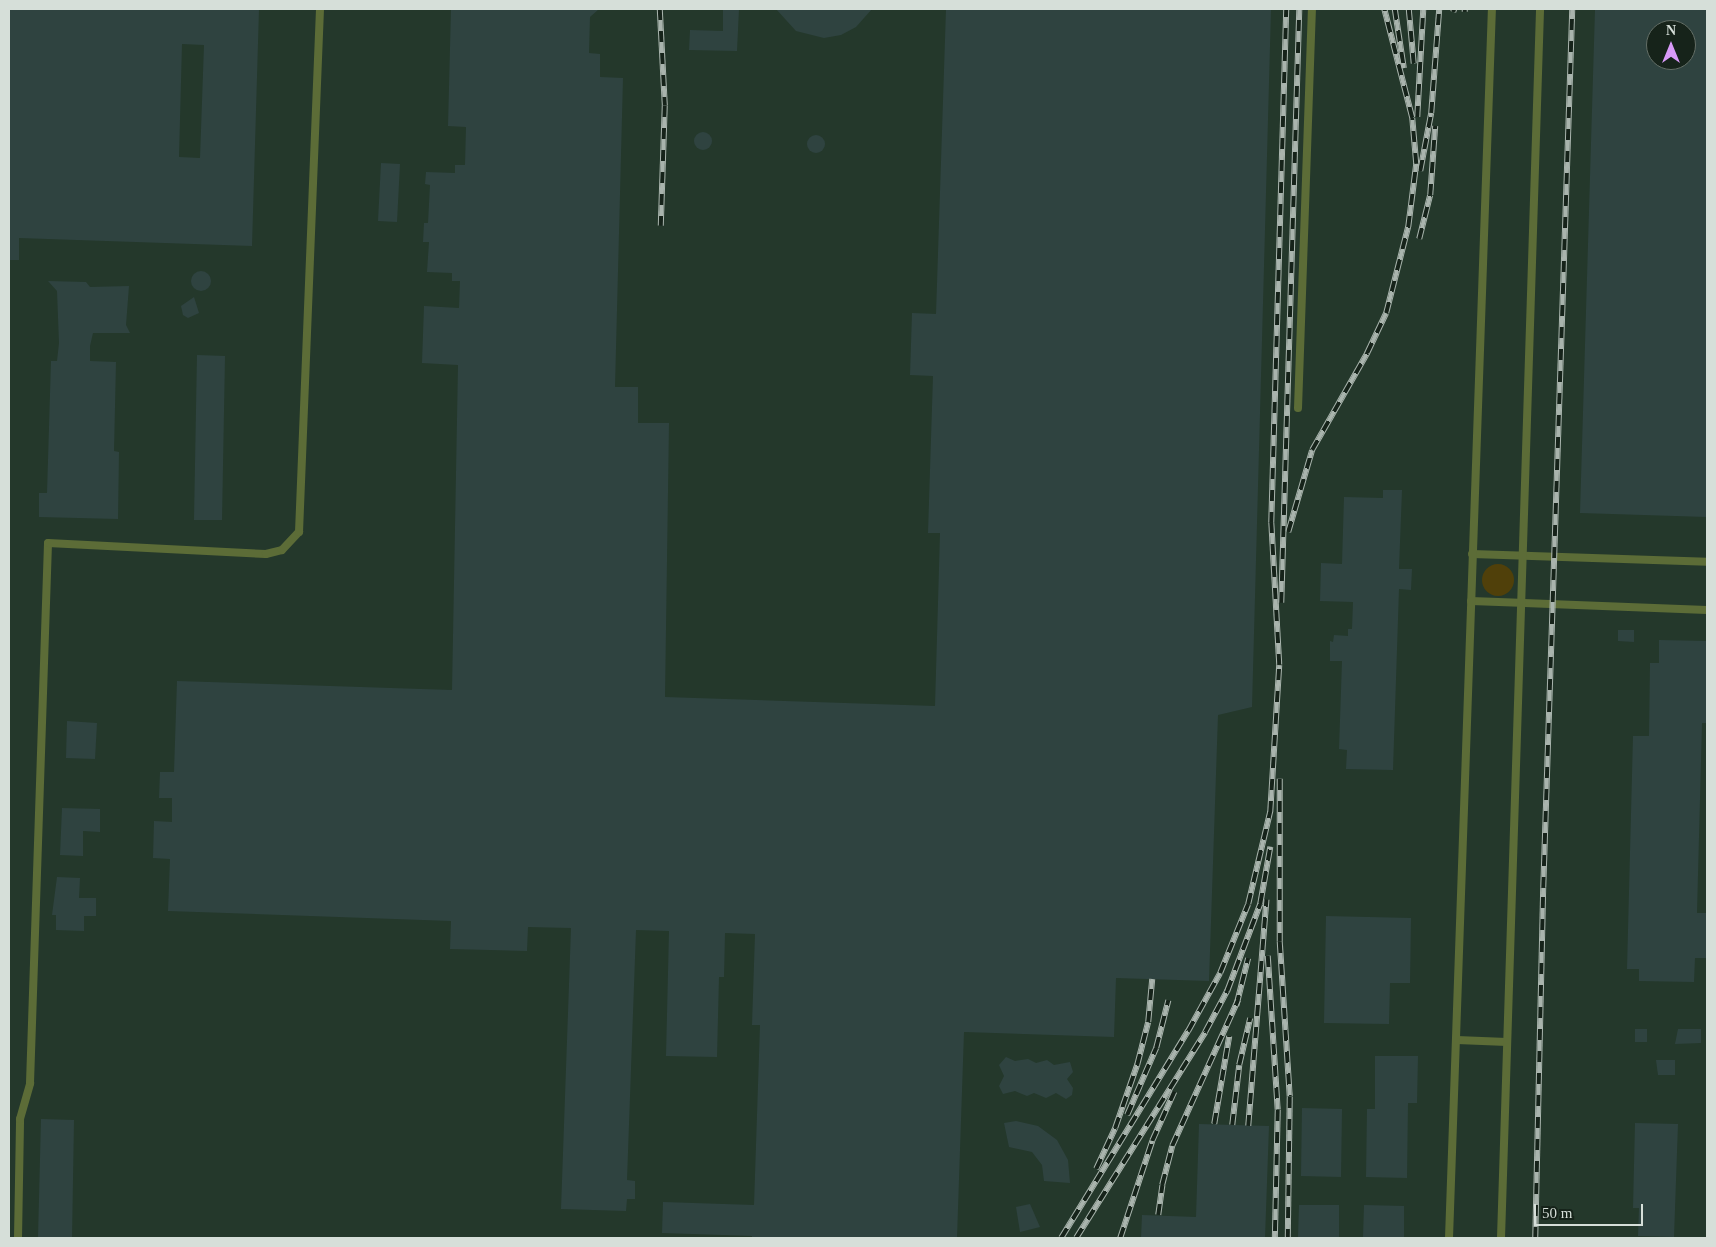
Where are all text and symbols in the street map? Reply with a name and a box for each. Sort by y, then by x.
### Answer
north arrow [1646,20,1696,70]
text: N [1666,23,1676,38]
scale bar [1536,1194,1645,1226]
text: 50 m [1542,1205,1572,1221]

